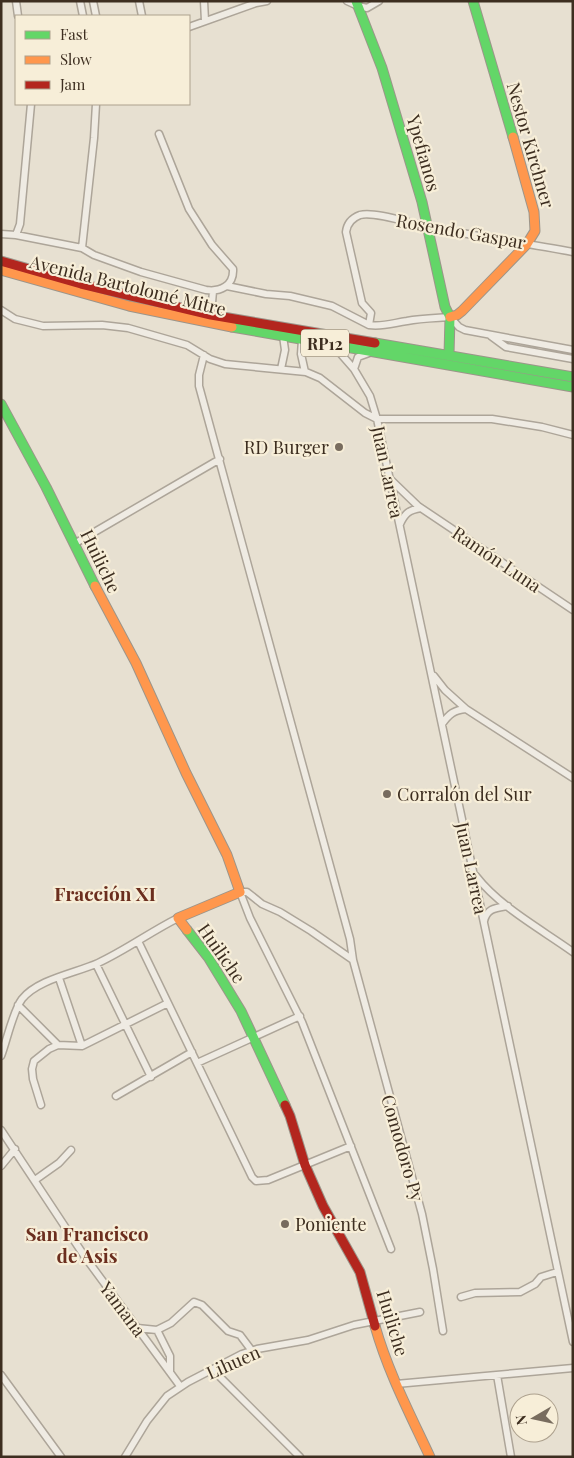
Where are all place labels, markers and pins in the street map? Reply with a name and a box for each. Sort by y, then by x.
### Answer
place label: RD Burger [244,435,329,459]
marker: RD Burger [333,441,345,453]
place label: Corralón del Sur [397,782,532,806]
marker: Corralón del Sur [381,788,393,800]
place label: Poniente [295,1212,367,1236]
marker: Poniente [279,1218,291,1230]

